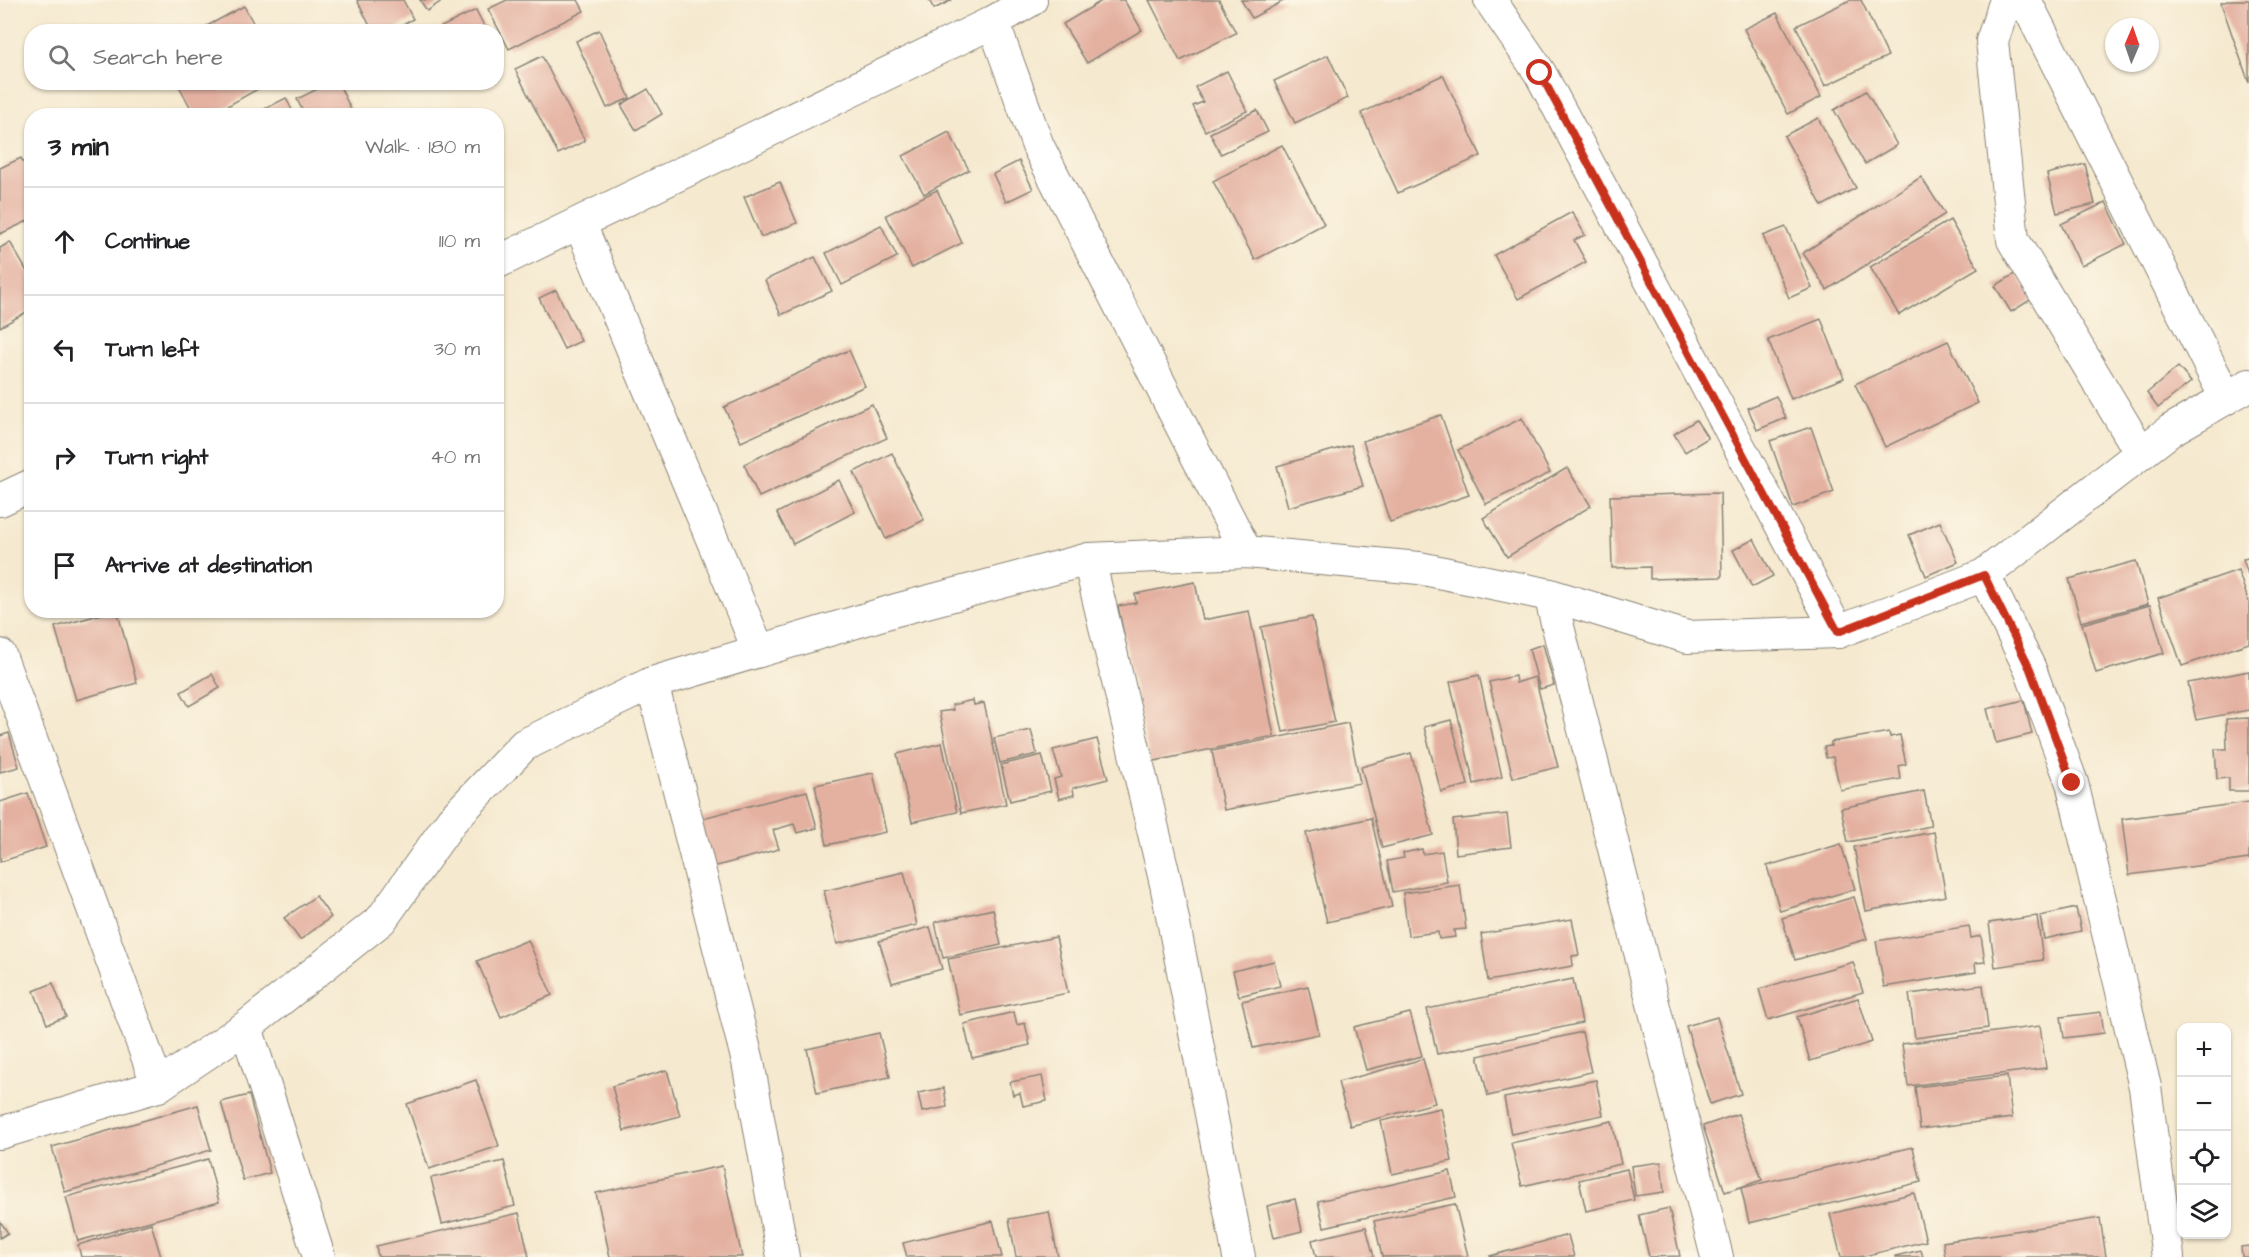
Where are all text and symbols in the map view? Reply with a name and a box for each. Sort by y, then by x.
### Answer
north arrow [2105,18,2159,72]
search box [24,24,504,90]
icon: search [45,41,78,74]
text: Search here [93,42,223,73]
route start [1526,59,1552,85]
text: 3 min [48,129,109,165]
text: Walk · 180 m [365,133,480,161]
icon: ahead [48,225,81,258]
text: Continue [105,226,190,257]
text: 110 m [439,227,480,255]
icon: left [48,333,81,366]
text: Turn left [105,334,199,365]
text: 30 m [434,335,480,363]
icon: right [48,441,81,474]
text: Turn right [105,442,208,473]
text: 40 m [430,443,480,471]
icon: arrive [48,549,81,582]
text: Arrive at destination [105,550,312,581]
route end [2058,769,2084,795]
map controls [2177,1023,2231,1239]
button: + [2177,1023,2231,1077]
button: − [2177,1077,2231,1131]
button: locate [2177,1131,2231,1185]
button: layers [2177,1185,2231,1239]

